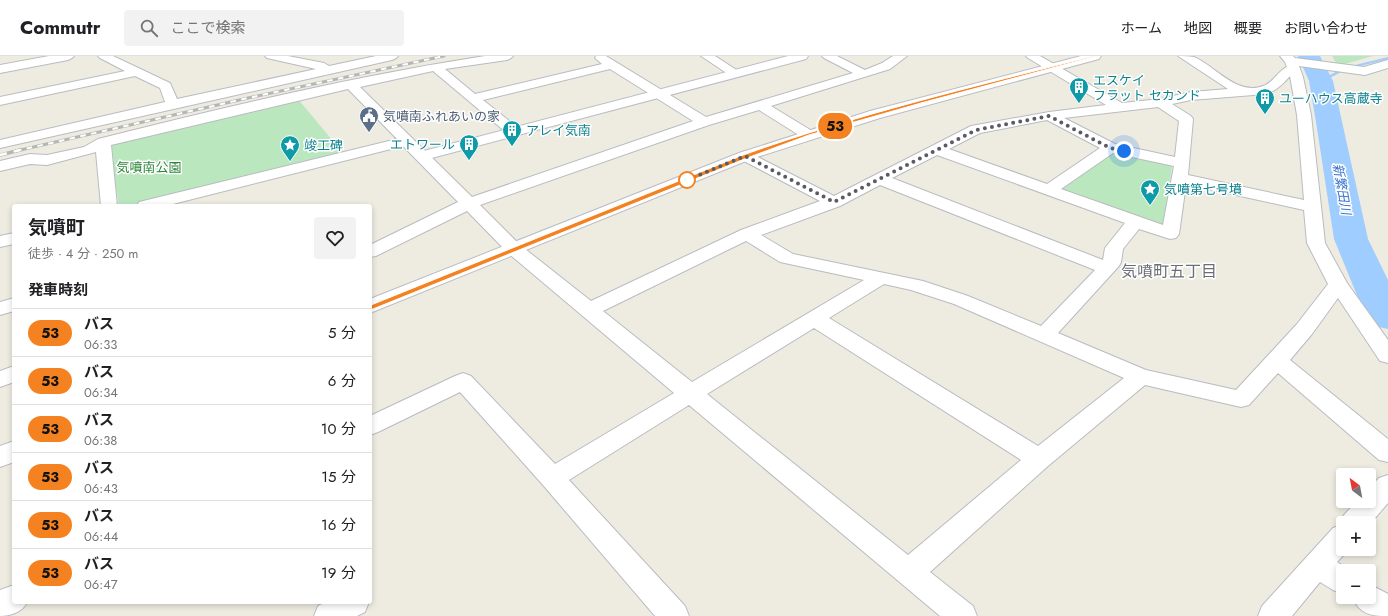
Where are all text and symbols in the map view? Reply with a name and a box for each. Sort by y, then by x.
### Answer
search box [124,10,404,46]
text: Commutr [20,14,100,41]
icon: search [138,17,160,39]
text: ここで検索 [170,17,245,39]
text: ホーム [1120,18,1162,38]
text: 地図 [1184,18,1212,38]
text: 概要 [1234,18,1262,38]
text: お問い合わせ [1284,18,1368,38]
place label: エスケイ フラット セカンド [1093,71,1201,105]
building icon: エスケイ フラット セカンド [1068,76,1090,104]
building icon: ユーハウス高蔵寺 [1254,87,1276,115]
place label: ユーハウス高蔵寺 [1279,89,1383,108]
public building icon: 気噴南ふれあいの家 [358,105,380,133]
place label: 気噴南ふれあいの家 [383,107,500,126]
line badge: 53 [817,113,853,139]
text: 53 [826,116,844,136]
building icon: アレイ気南 [501,119,523,147]
place label: アレイ気南 [526,121,591,140]
building icon: エトワール [458,133,480,161]
place icon: 竣工碑 [279,134,301,162]
place label: エトワール [390,135,455,154]
place label: 竣工碑 [304,136,343,155]
your location [1114,141,1134,161]
park label: 気噴南公園 [116,158,182,177]
water label: 新繁田川 [1328,162,1356,218]
unlabelled marker [678,171,696,189]
place icon: 気噴第七号墳 [1139,178,1161,206]
place label: 気噴第七号墳 [1164,180,1242,199]
text: 気噴町 [28,214,85,241]
button: heart [314,217,356,259]
text: 徒歩 · 4 分 · 250 m [28,244,138,263]
district label: 気噴町五丁目 [1121,260,1217,283]
text: 発車時刻 [28,279,88,301]
text: バス [84,313,114,335]
text: 5 分 [328,322,356,344]
text: 53 [41,323,59,343]
text: 06:33 [84,335,117,354]
text: バス [84,361,114,383]
text: 6 分 [328,370,356,392]
text: 53 [41,371,59,391]
text: 06:34 [84,383,118,402]
text: バス [84,409,114,431]
text: 10 分 [321,418,356,440]
text: 53 [41,419,59,439]
text: 06:38 [84,431,117,450]
text: バス [84,457,114,479]
text: 15 分 [321,466,356,488]
text: 53 [41,467,59,487]
north arrow [1336,468,1376,508]
map controls [1336,468,1376,604]
text: 06:43 [84,479,118,498]
text: バス [84,505,114,527]
text: 16 分 [321,514,356,536]
text: 53 [41,515,59,535]
button: + [1336,516,1376,556]
text: 06:44 [84,527,118,546]
text: バス [84,553,114,575]
text: 19 分 [321,562,356,584]
text: 53 [41,563,59,583]
button: − [1336,564,1376,604]
text: 06:47 [84,575,118,594]

